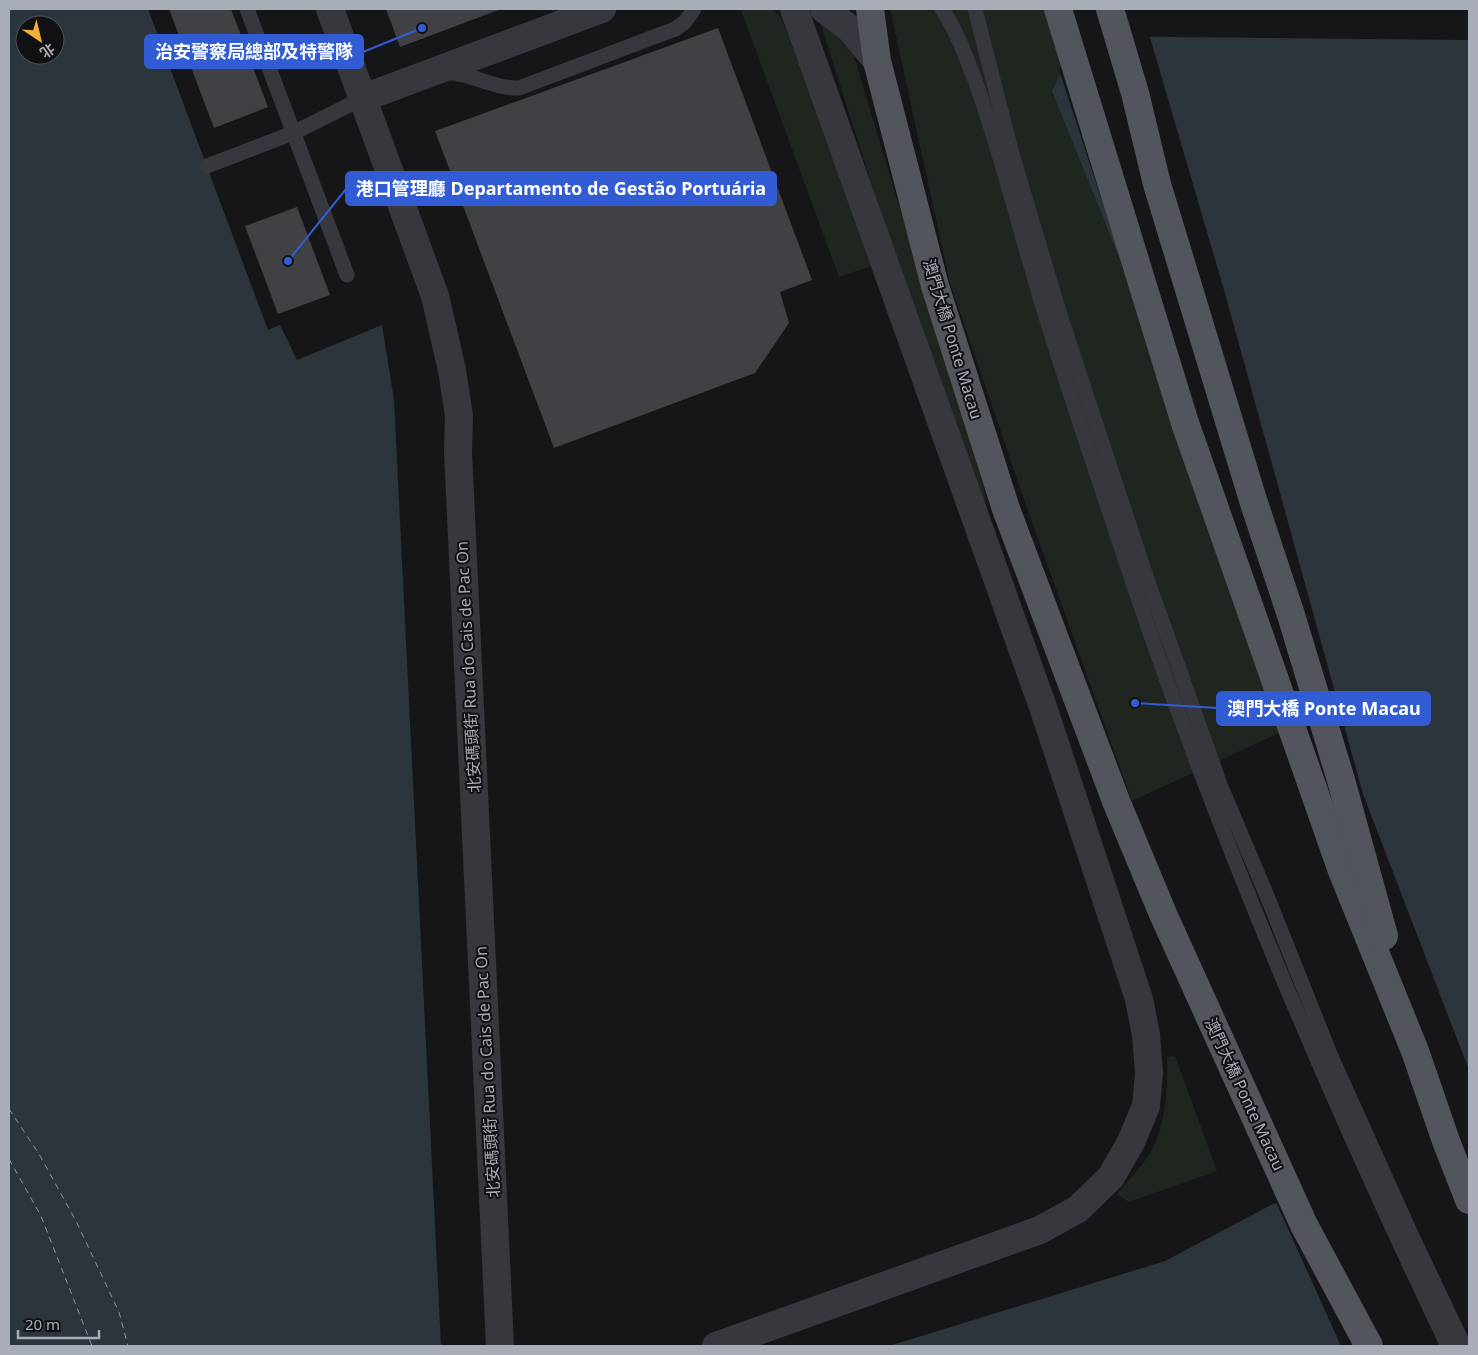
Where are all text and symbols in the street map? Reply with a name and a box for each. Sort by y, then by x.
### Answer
north arrow [15,15,65,65]
callout: 治安警察局總部及特警隊 [145,35,363,68]
text: 北 [37,39,59,63]
text: 治安警察局總部及特警隊 [155,39,353,63]
callout: 港口管理廳 Departamento de Gestão Portuária [346,172,776,205]
text: 港口管理廳 Departamento de Gestão Portuária [356,176,766,200]
street label: 澳門大橋 Ponte Macau [918,256,988,422]
street label: 北安碼頭街 Rua do Cais de Pac On [450,541,486,793]
callout: 澳門大橋 Ponte Macau [1217,692,1430,725]
text: 澳門大橋 Ponte Macau [1227,696,1421,720]
street label: 北安碼頭街 Rua do Cais de Pac On [469,946,505,1198]
street label: 澳門大橋 Ponte Macau [1200,1014,1290,1174]
scale bar [18,1308,99,1340]
text: 20 m [25,1314,60,1334]

